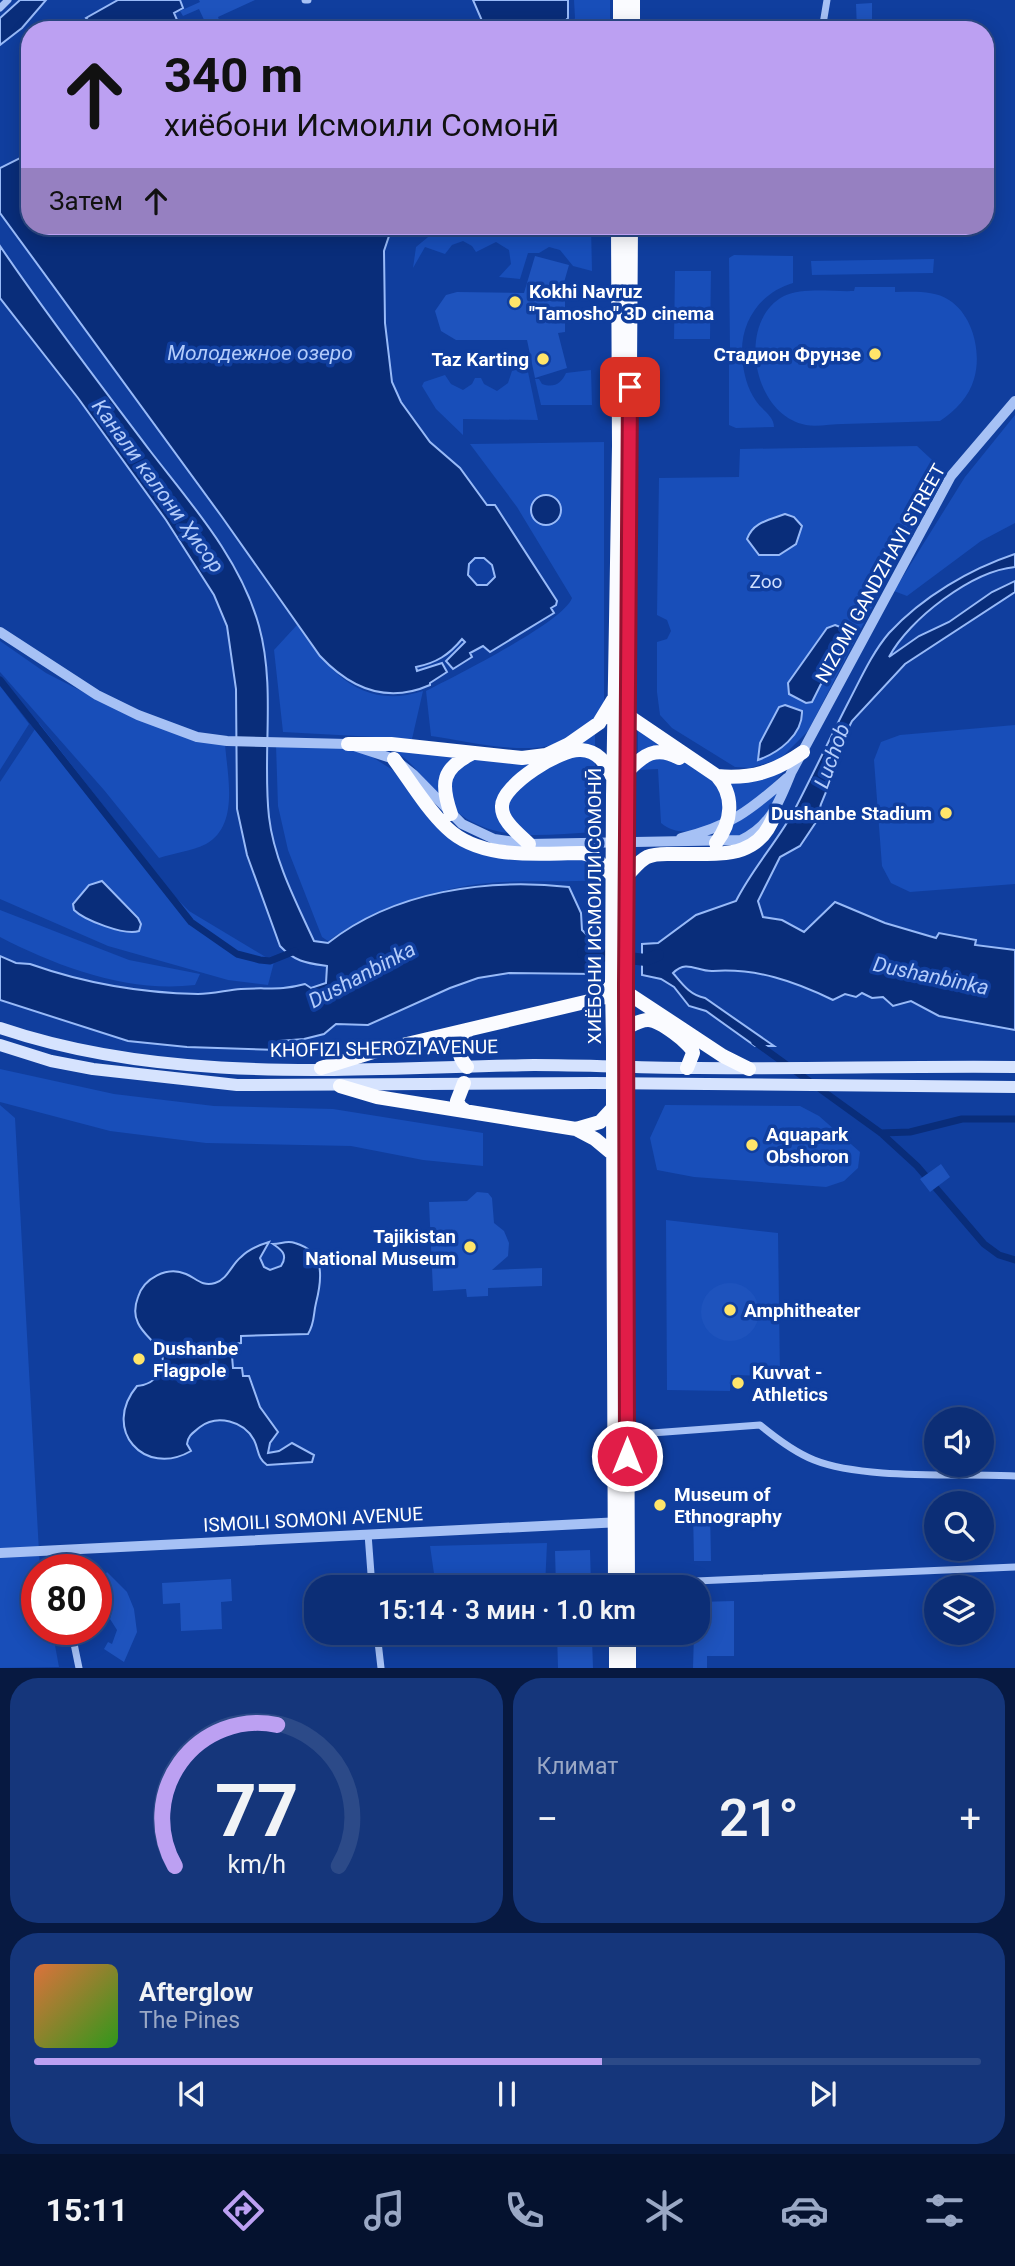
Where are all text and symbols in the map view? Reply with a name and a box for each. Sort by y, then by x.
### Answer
text: 340 m [164,47,303,104]
icon: ahead [49,49,140,140]
text: хиёбони Исмоили Сомонӣ [164,106,559,144]
icon: ahead [137,182,175,220]
text: Затем [49,186,123,216]
place label: Kokhi Navruz "Tamosho" 3D cinema [529,280,714,325]
marker: Kokhi Navruz "Tamosho" 3D cinema [507,294,523,310]
water label: Молодежное озеро [167,341,353,365]
place label: Стадион Фрунзе [714,343,861,366]
marker: Стадион Фрунзе [867,346,883,362]
place label: Taz Karting [431,348,529,371]
marker: Taz Karting [535,351,551,367]
pin [600,357,660,417]
icon: arrive [611,368,649,406]
water label: Канали калони Ҳисор [87,395,229,577]
street label: NIZOMI GANDZHAVI STREET [811,460,950,687]
park label: Zoo [750,570,782,593]
water label: Luchob [809,721,855,791]
street label: ХИЁБОНИ ИСМОИЛИ СОМОНӢ [583,768,606,1044]
place label: Dushanbe Stadium [771,802,932,825]
marker: Dushanbe Stadium [938,805,954,821]
water label: Dushanbinka [304,937,420,1013]
water label: Dushanbinka [871,952,991,1000]
street label: KHOFIZI SHEROZI AVENUE [270,1035,498,1062]
place label: Aquapark Obshoron [766,1123,849,1168]
marker: Aquapark Obshoron [744,1137,760,1153]
place label: Tajikistan National Museum [305,1225,456,1270]
marker: Tajikistan National Museum [462,1239,478,1255]
place label: Amphitheater [744,1299,860,1322]
marker: Amphitheater [722,1302,738,1318]
place label: Dushanbe Flagpole [153,1337,238,1382]
marker: Dushanbe Flagpole [131,1351,147,1367]
place label: Kuvvat - Athletics [752,1361,828,1406]
marker: Kuvvat - Athletics [730,1375,746,1391]
map controls [924,1407,994,1645]
button: sound [924,1407,994,1477]
position arrow [590,1419,664,1493]
place label: Museum of Ethnography [674,1483,782,1528]
button: search [924,1491,994,1561]
marker: Museum of Ethnography [652,1497,668,1513]
street label: ISMOILI SOMONI AVENUE [203,1502,424,1537]
speed limit sign: 80 [21,1554,112,1645]
button: layers [924,1575,994,1645]
text: 15:14 · 3 мин · 1.0 km [378,1595,636,1625]
text: Климат [537,1753,618,1780]
text: 77 [214,1769,298,1855]
text: 21° [719,1788,799,1849]
text: − [537,1797,558,1841]
text: + [959,1797,981,1841]
text: km/h [227,1850,286,1879]
text: Afterglow [139,1977,253,2007]
text: The Pines [139,2007,240,2034]
icon: previous [173,2075,211,2113]
icon: pause [488,2075,526,2113]
icon: next [804,2075,842,2113]
icon: directions [219,2186,268,2235]
icon: music [360,2186,409,2235]
icon: phone [500,2186,549,2235]
icon: climate [640,2186,689,2235]
icon: car [780,2186,829,2235]
icon: filters [920,2186,969,2235]
text: 15:11 [46,2191,128,2229]

